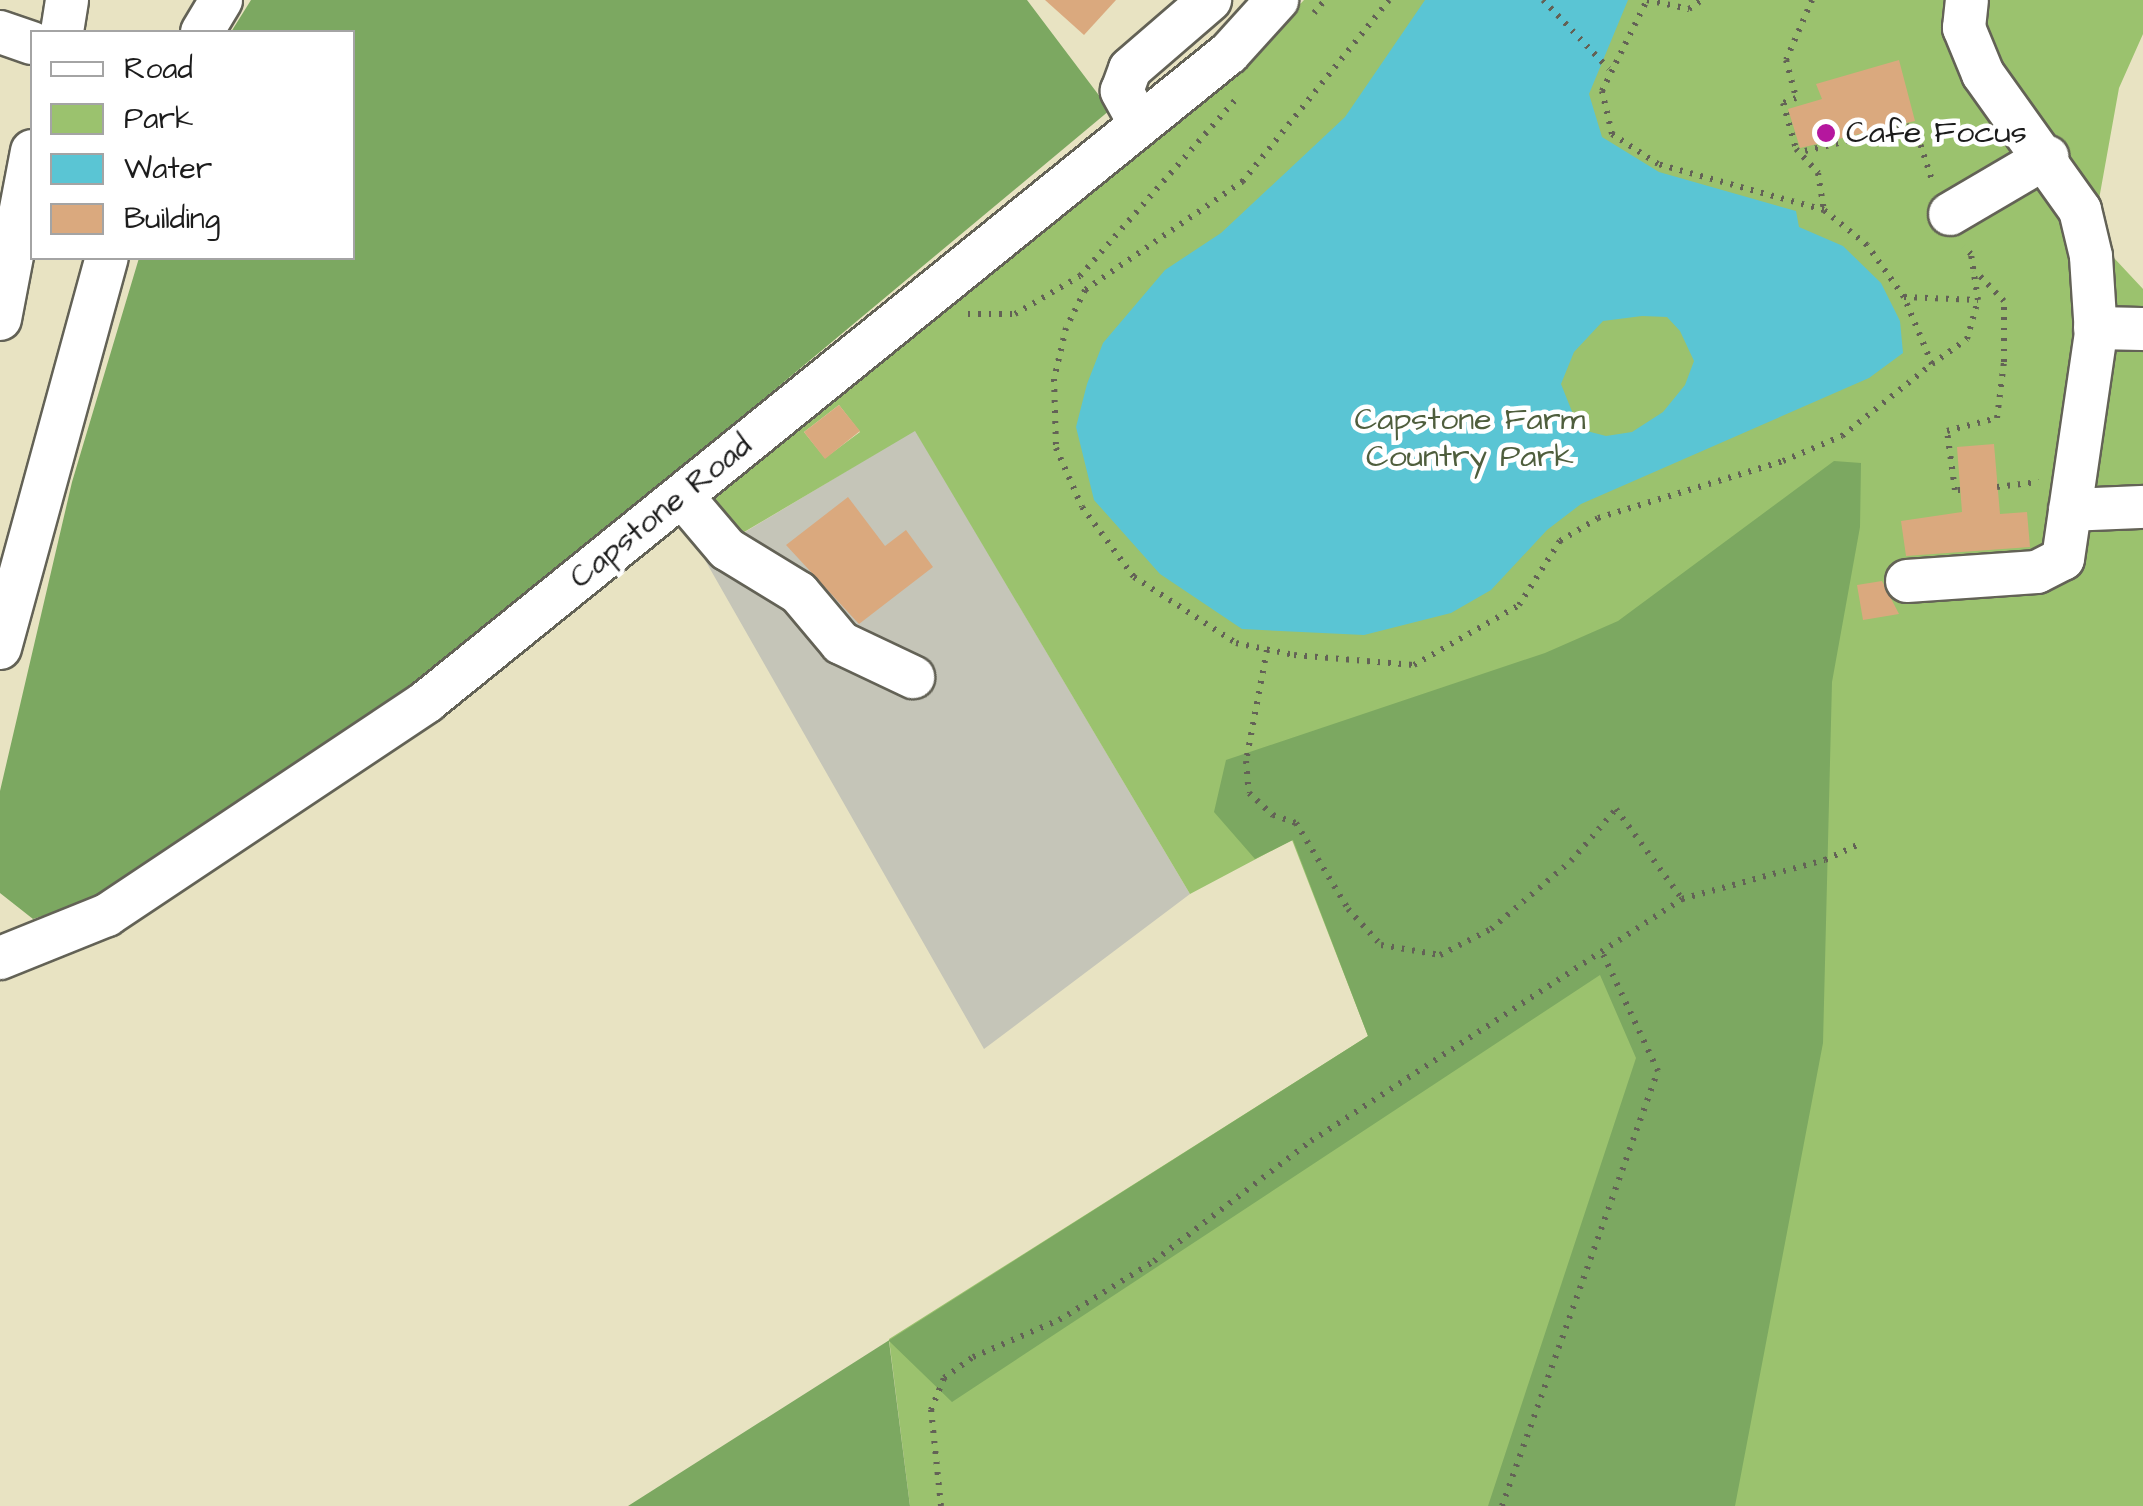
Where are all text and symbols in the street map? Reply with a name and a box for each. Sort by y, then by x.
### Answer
legend [30,30,355,260]
text: Road [124,48,193,90]
text: Park [124,98,193,140]
place label: Cafe Focus [1846,114,2027,152]
marker: Cafe Focus [1815,122,1837,144]
text: Water [124,148,212,190]
text: Building [124,198,220,240]
park label: Capstone Farm Country Park [1355,402,1585,477]
street label: Capstone Road [562,427,760,597]

